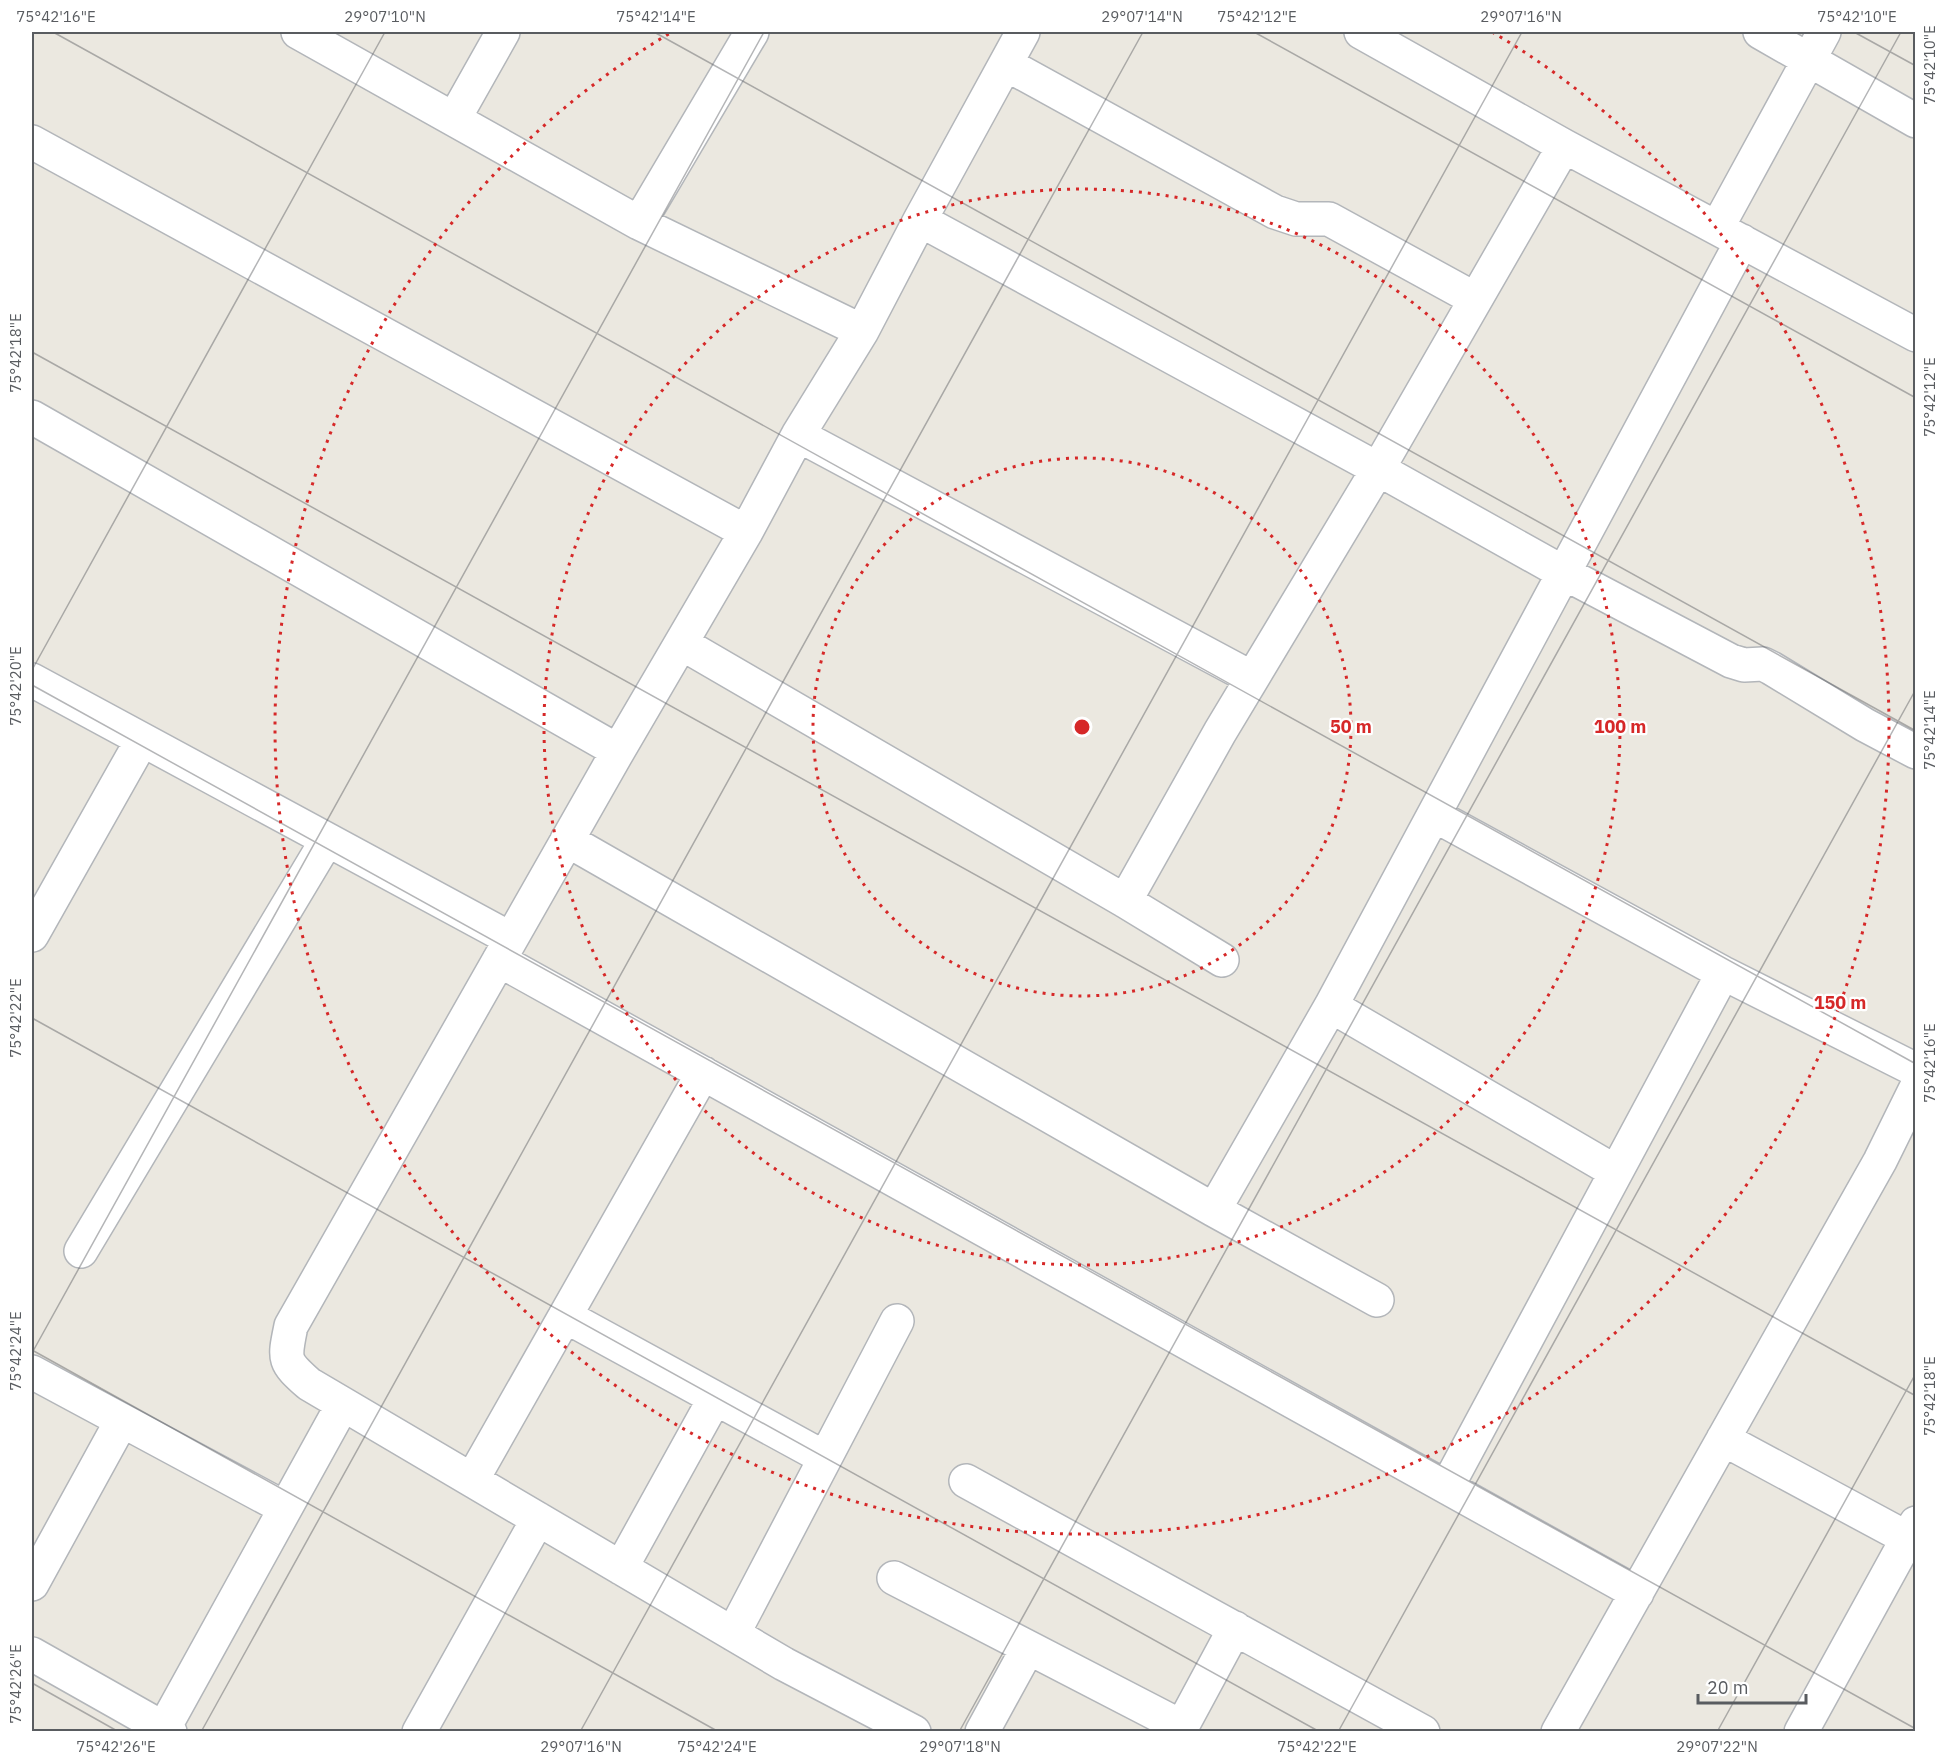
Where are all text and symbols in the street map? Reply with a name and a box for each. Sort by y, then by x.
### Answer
text: 75°42'16"E [16,7,96,26]
text: 29°07'10"N [344,7,426,26]
text: 75°42'14"E [616,7,696,26]
text: 29°07'14"N [1101,7,1183,26]
text: 75°42'12"E [1217,7,1297,26]
text: 29°07'16"N [1480,7,1562,26]
text: 75°42'10"E [1817,7,1897,26]
text: 75°42'10"E [1920,25,1939,105]
text: 75°42'18"E [6,313,25,393]
text: 75°42'12"E [1920,357,1939,437]
text: 75°42'20"E [6,646,25,726]
text: 75°42'14"E [1920,690,1939,770]
text: 50 m [1330,715,1372,738]
text: 100 m [1594,715,1646,738]
centre of rings [1072,717,1092,737]
text: 75°42'22"E [6,978,25,1058]
text: 150 m [1814,991,1866,1014]
text: 75°42'16"E [1920,1023,1939,1103]
text: 75°42'24"E [6,1311,25,1391]
text: 75°42'18"E [1920,1356,1939,1436]
text: 75°42'26"E [6,1644,25,1724]
scale bar [1698,1667,1806,1705]
text: 20 m [1707,1676,1749,1699]
text: 75°42'26"E [76,1737,156,1756]
text: 29°07'16"N [540,1737,622,1756]
text: 75°42'24"E [677,1737,757,1756]
text: 29°07'18"N [919,1737,1001,1756]
text: 75°42'22"E [1277,1737,1357,1756]
text: 29°07'22"N [1676,1737,1758,1756]

